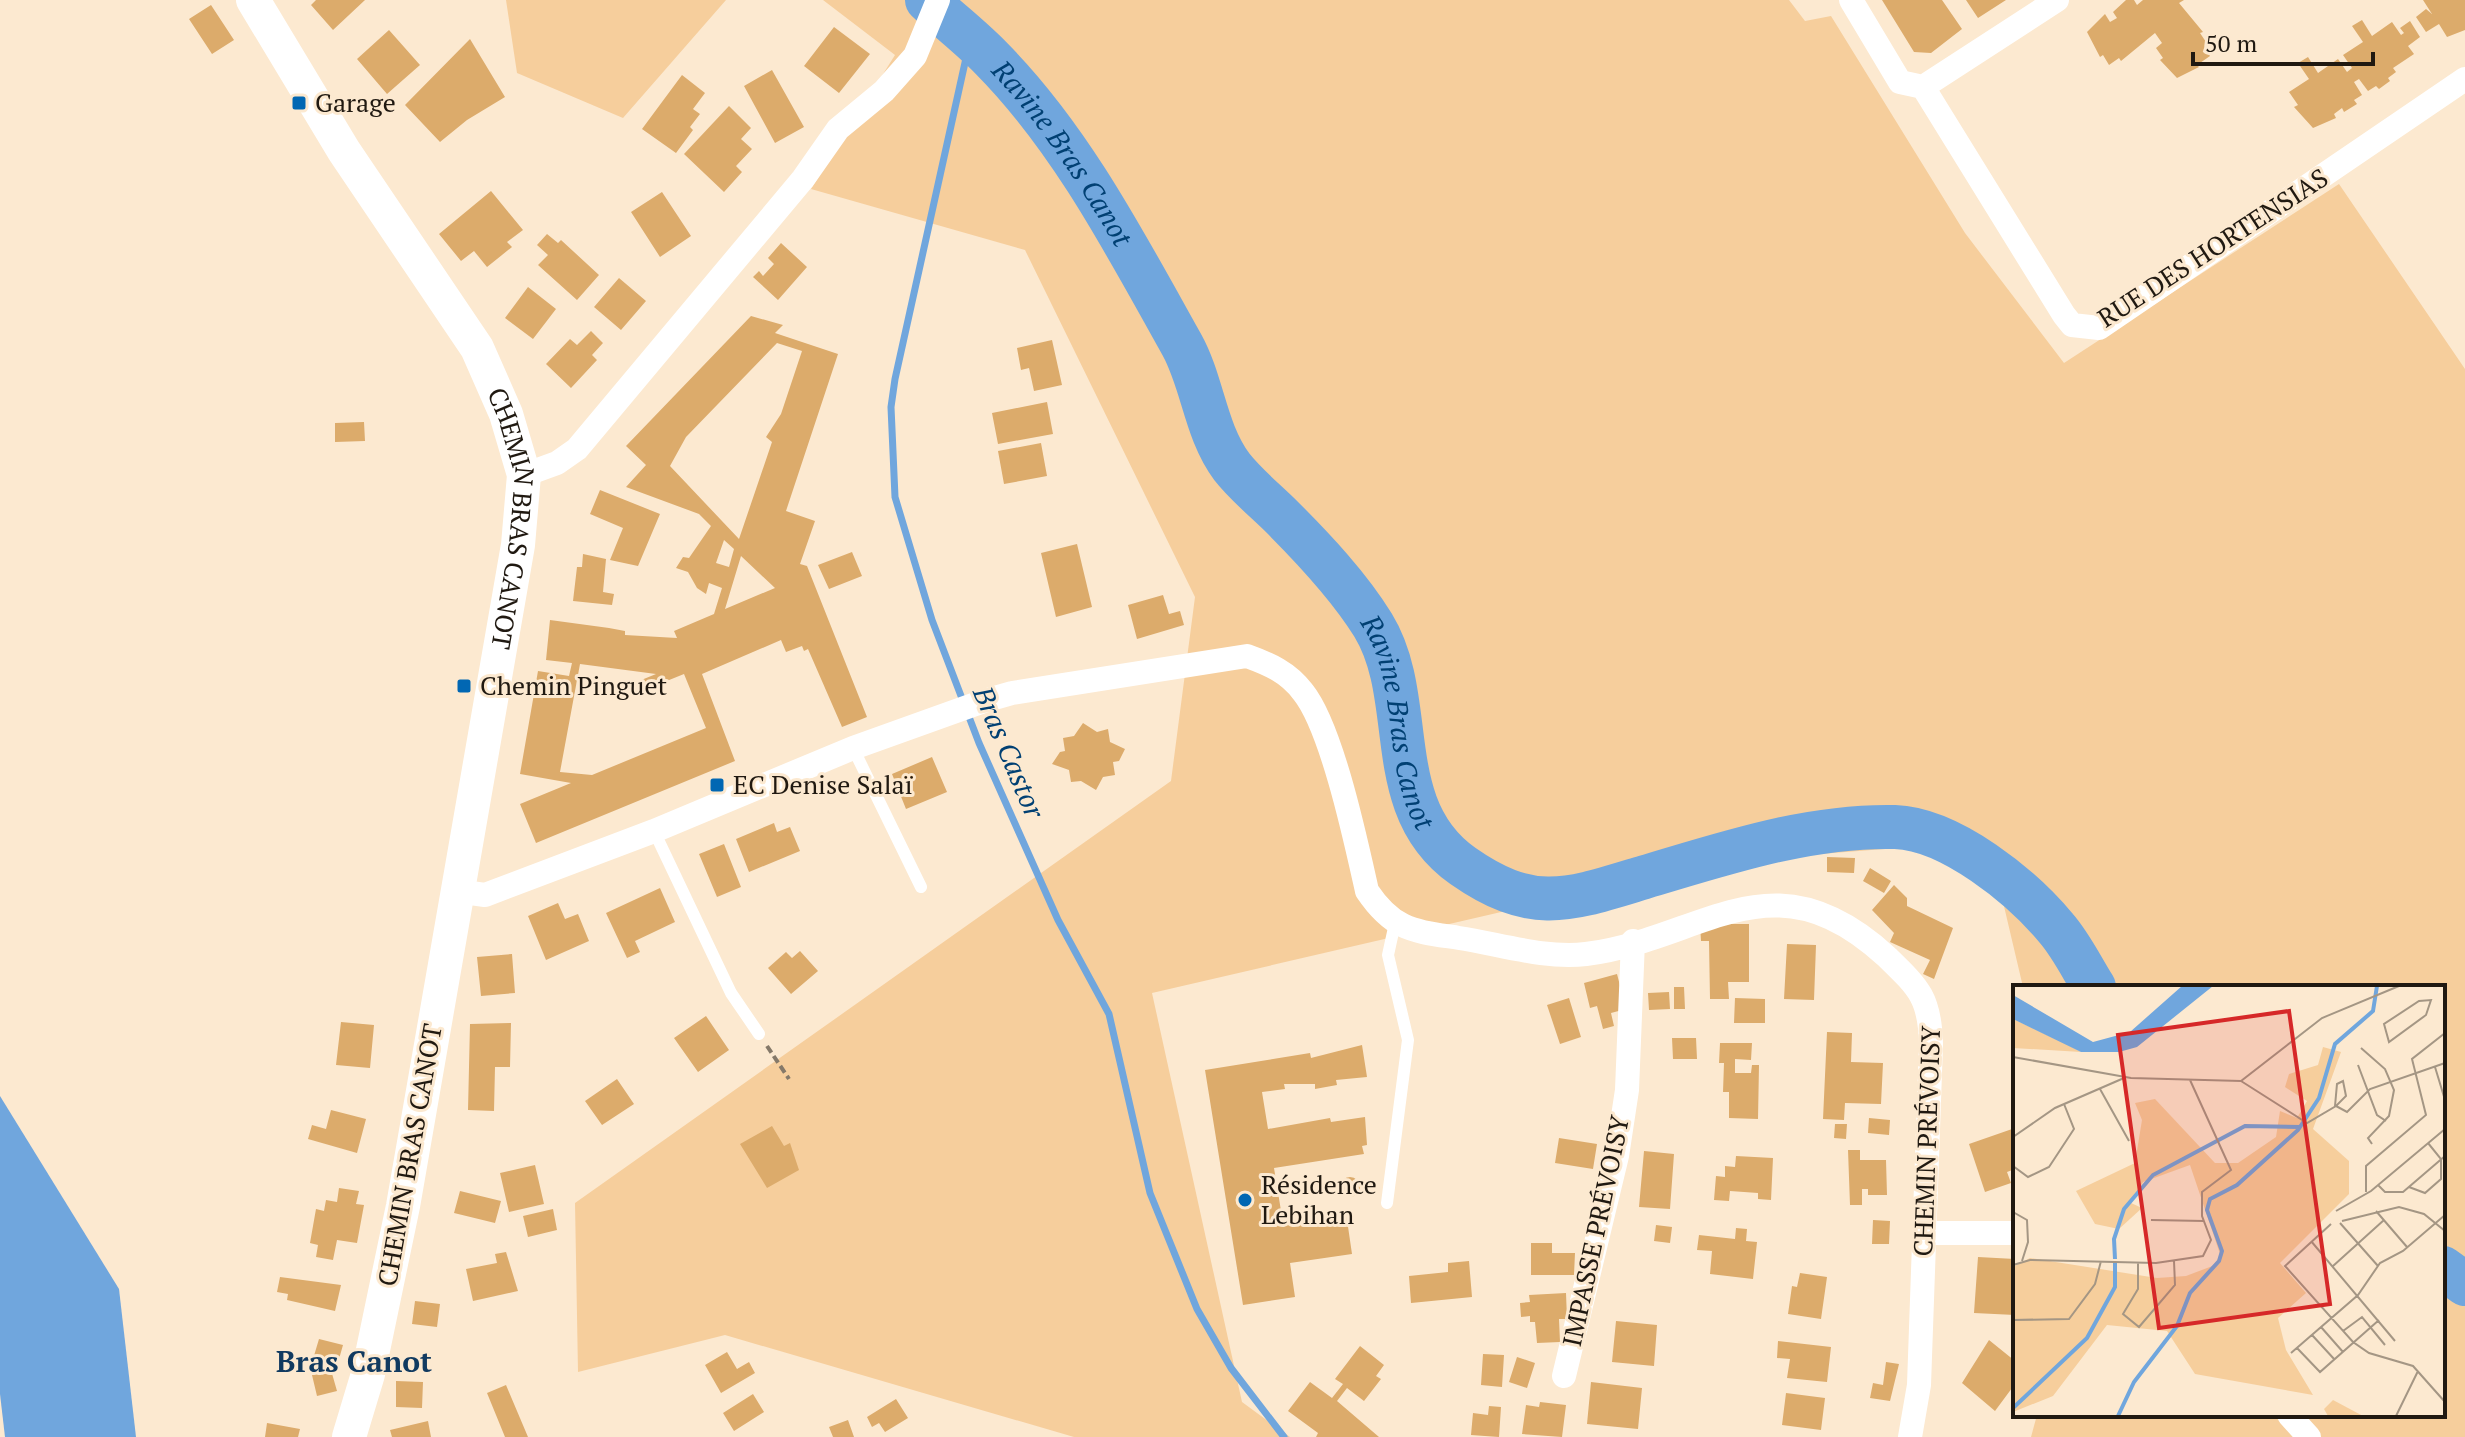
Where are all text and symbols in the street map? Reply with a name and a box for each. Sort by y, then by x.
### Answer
scale bar [2193,16,2373,66]
text: 50 m [2205,27,2257,59]
water label: Ravine Bras Canot [984,51,1142,253]
place label: Garage [315,85,396,119]
marker: Garage [290,94,308,112]
street label: RUE DES HORTENSIAS [2091,160,2334,334]
street label: CHEMIN BRAS CANOT [480,382,543,652]
water label: Ravine Bras Canot [1352,606,1444,837]
place label: Chemin Pinguet [480,668,668,702]
marker: Chemin Pinguet [455,677,473,695]
water label: Bras Castor [965,679,1054,824]
place label: EC Denise Salaï [733,767,914,801]
marker: EC Denise Salaï [708,776,726,794]
inset map [2013,985,2445,1417]
street label: CHEMIN BRAS CANOT [369,1021,449,1289]
street label: CHEMIN PRÉVOISY [1905,1025,1947,1257]
street label: IMPASSE PRÉVOISY [1554,1112,1636,1349]
place label: Résidence Lebihan [1261,1167,1377,1231]
marker: Résidence Lebihan [1236,1191,1254,1209]
district label: Bras Canot [276,1341,432,1381]

